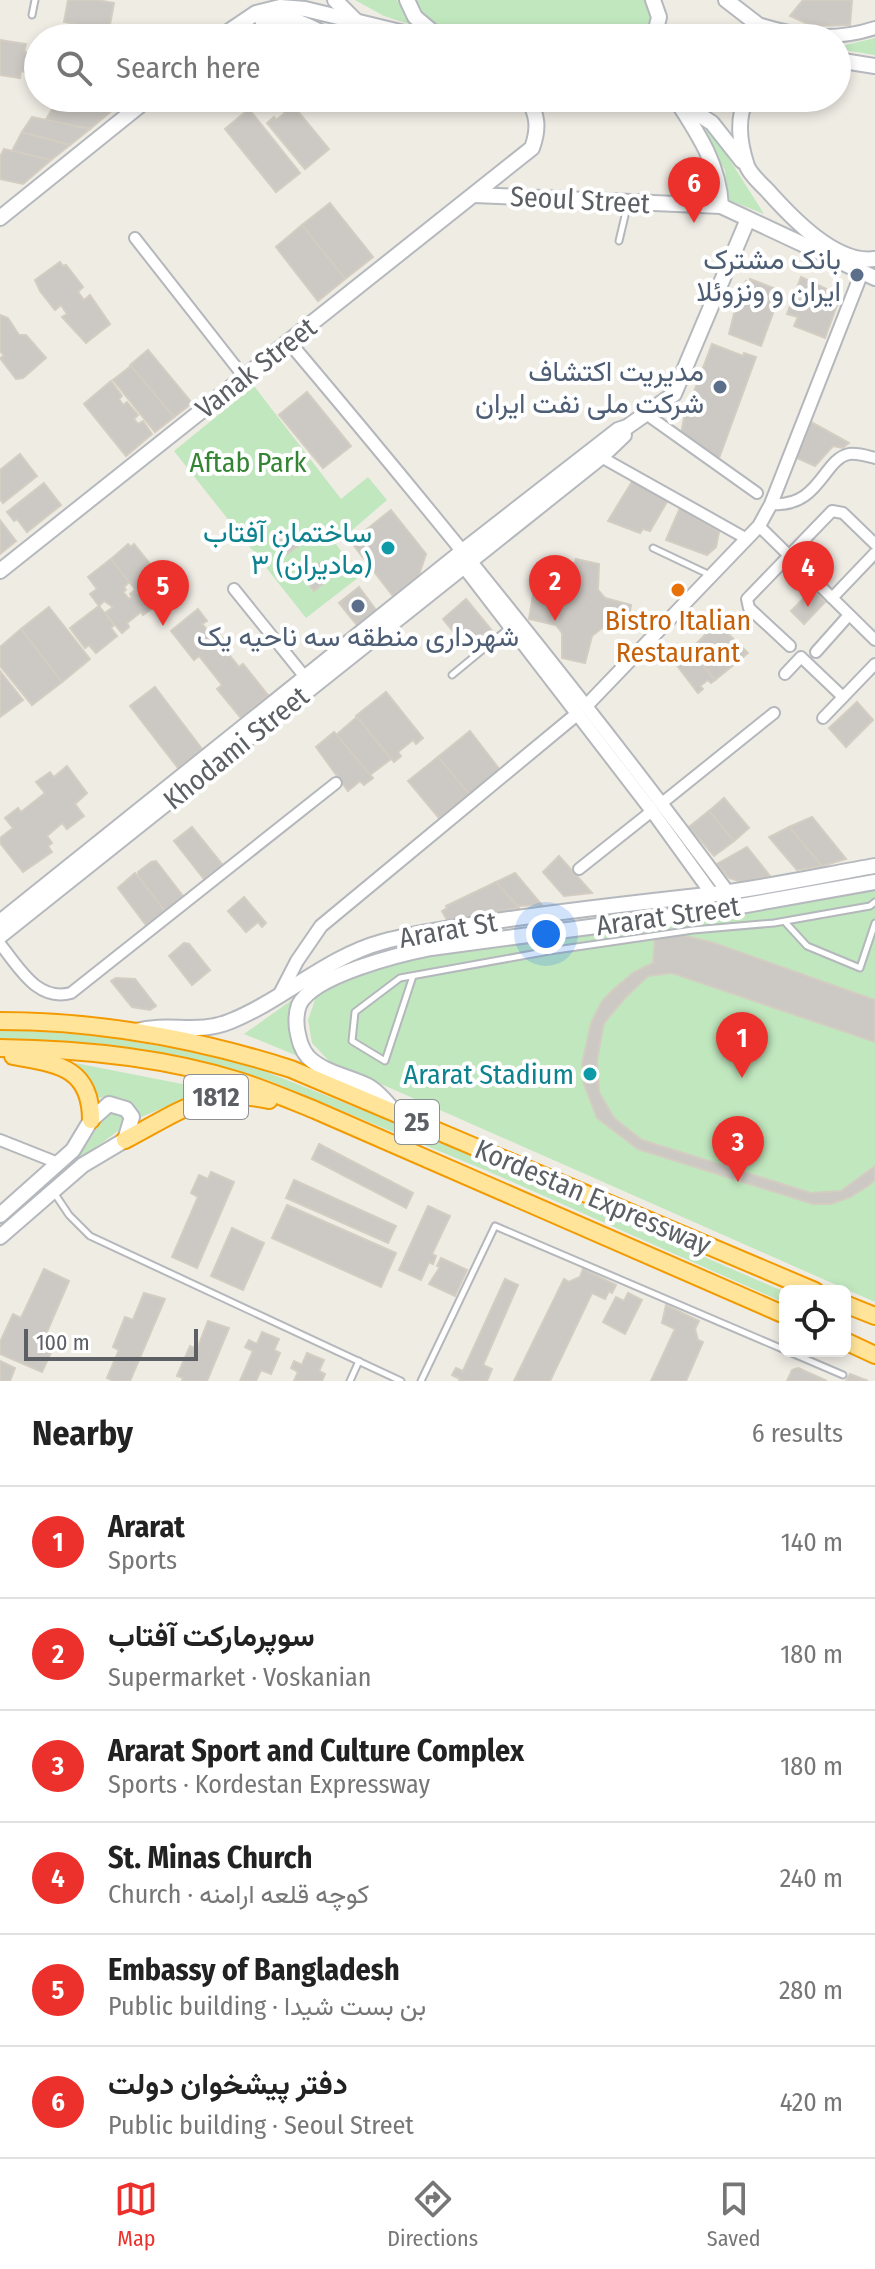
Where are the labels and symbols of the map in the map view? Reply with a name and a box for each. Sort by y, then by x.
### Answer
pin: 6 [668,157,720,223]
street label: Seoul Street [509,180,652,220]
place label: بانک مشترک ایران و ونزوئلا [696,243,841,309]
marker: بانک مشترک ایران و ونزوئلا [848,266,866,284]
street label: Vanak Street [189,310,323,425]
place label: مدیریت اکتشاف شرکت ملی نفت ایران [475,355,704,421]
marker: مدیریت اکتشاف شرکت ملی نفت ایران [711,378,729,396]
park label: Aftab Park [189,446,308,479]
place label: ساختمان آفتاب ۳ (مادیران) [203,516,372,582]
marker: ساختمان آفتاب ۳ (مادیران) [379,539,397,557]
pin: 4 [782,541,834,607]
pin: 2 [529,555,581,621]
pin: 5 [137,560,189,626]
marker: Bistro Italian Restaurant [669,581,687,599]
marker: شهرداری منطقه سه ناحیه یک [349,597,367,615]
place label: Bistro Italian Restaurant [605,604,751,669]
place label: شهرداری منطقه سه ناحیه یک [197,620,519,654]
street label: Khodami Street [157,679,316,817]
street label: Ararat Street [594,889,743,942]
street label: Ararat St [397,905,500,955]
your location [526,914,566,954]
pin: 1 [716,1012,768,1078]
place label: Ararat Stadium [403,1058,574,1091]
marker: Ararat Stadium [581,1065,599,1083]
road number: 1812 [184,1075,248,1119]
road number: 25 [395,1100,439,1144]
pin: 3 [712,1116,764,1182]
street label: Kordestan Expressway [470,1132,716,1262]
scale bar [24,1325,198,1361]

